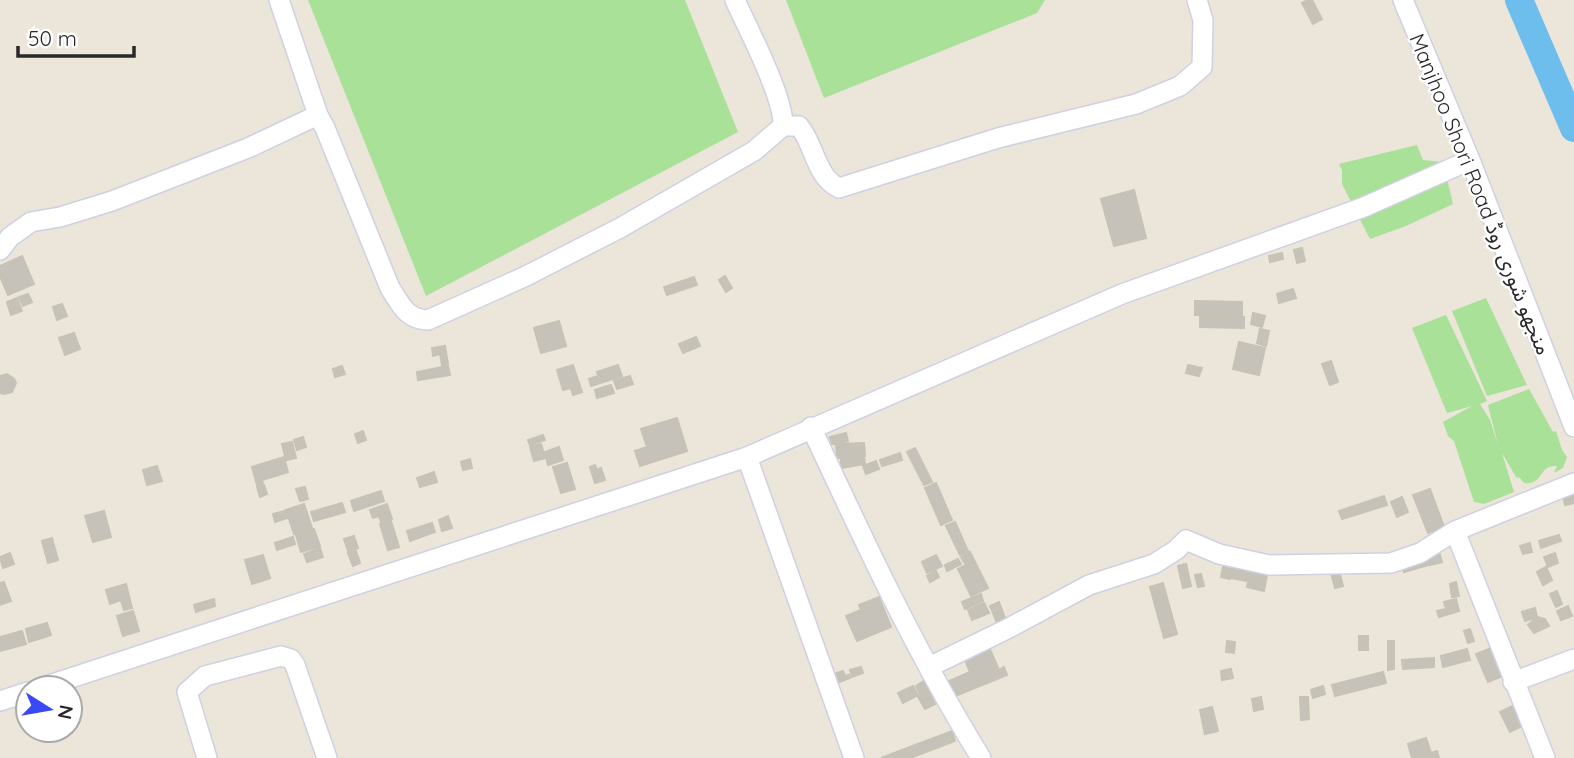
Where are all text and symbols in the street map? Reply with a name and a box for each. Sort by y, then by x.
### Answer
scale bar [18,14,133,58]
text: 50 m [28,25,77,51]
street label: Manjhoo Shori Road منجھو شوری روڈ [1404,30,1558,358]
north arrow [14,674,84,744]
text: N [53,703,79,721]

